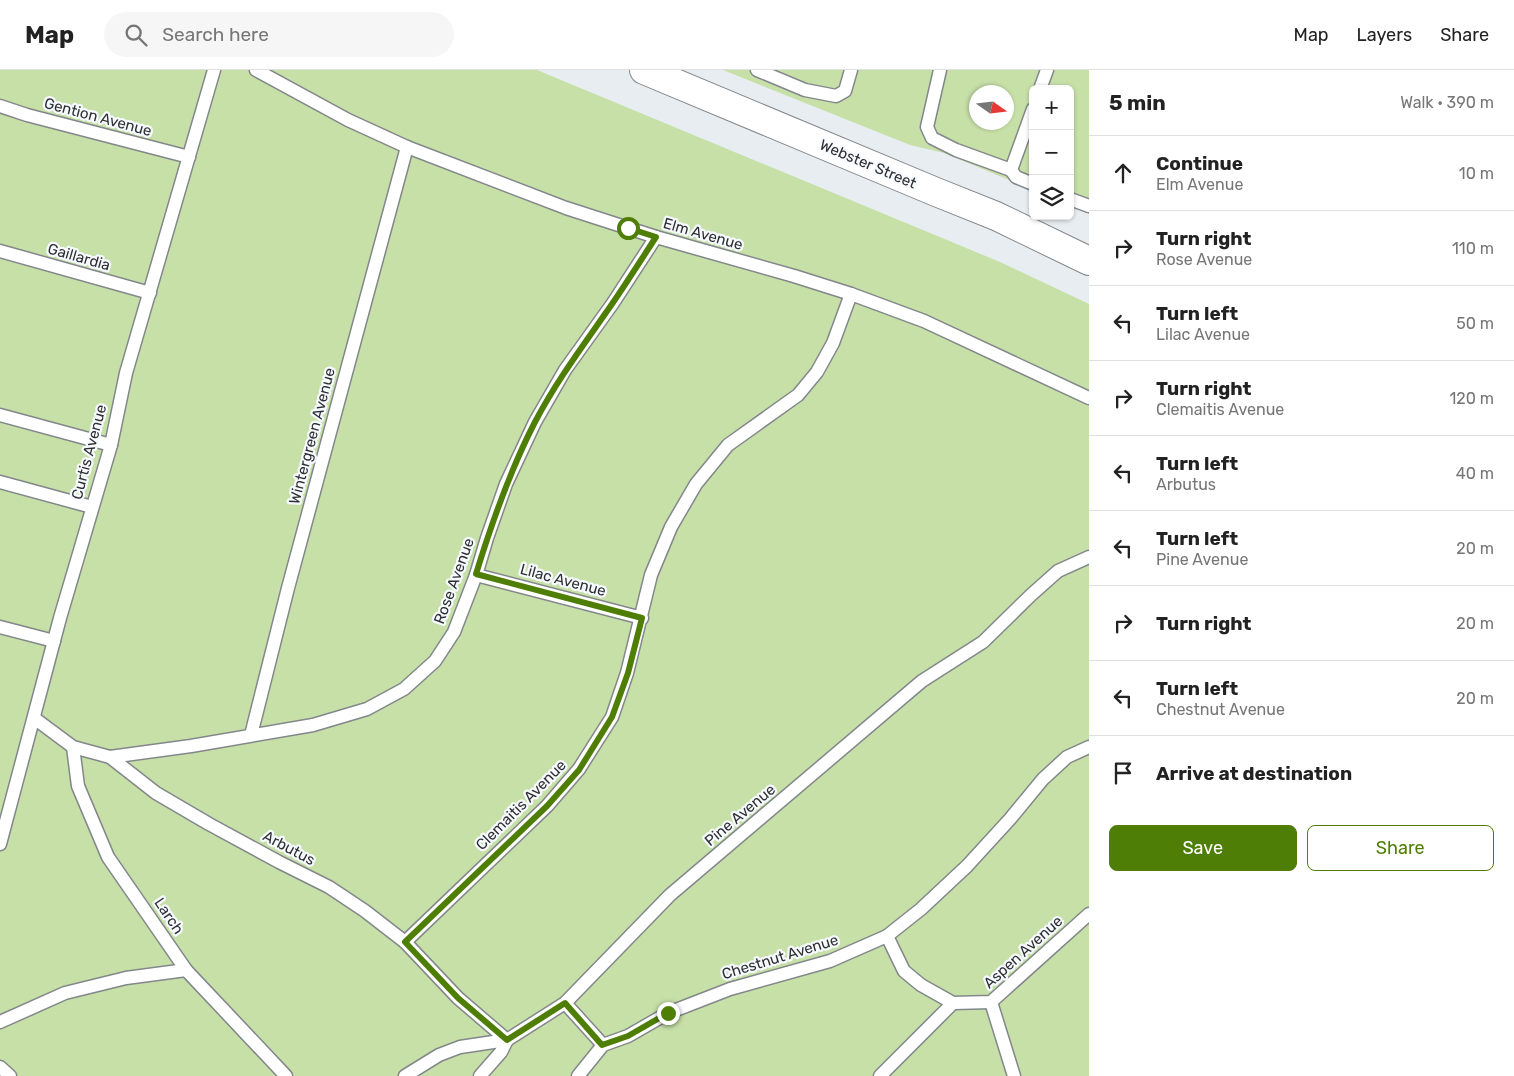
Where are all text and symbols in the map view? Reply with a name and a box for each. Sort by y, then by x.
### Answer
search box [104,12,454,57]
text: Map [25,21,74,49]
icon: search [122,21,150,49]
text: Search here [162,23,269,46]
text: Map [1294,24,1329,46]
text: Layers [1357,24,1412,46]
text: Share [1440,24,1489,46]
north arrow [969,85,1014,130]
map controls [1029,85,1074,220]
button: + [1029,85,1074,130]
text: 5 min [1109,90,1166,115]
text: Walk · 390 m [1400,93,1494,112]
street label: Gention Avenue [42,94,154,140]
button: − [1029,130,1074,175]
street label: Webster Street [817,136,919,193]
text: Continue [1156,152,1243,175]
icon: ahead [1109,159,1137,187]
text: 10 m [1459,164,1494,183]
button: layers [1029,175,1074,220]
text: Elm Avenue [1156,175,1243,194]
street label: Elm Avenue [661,214,745,254]
route start [617,217,640,240]
text: Turn right [1156,227,1251,250]
icon: right [1109,234,1137,262]
text: 110 m [1452,239,1494,258]
street label: Gaillardia [46,240,112,274]
text: Rose Avenue [1156,250,1252,269]
text: Turn left [1156,302,1238,325]
icon: left [1109,309,1137,337]
text: 50 m [1456,314,1494,333]
text: Lilac Avenue [1156,325,1250,344]
street label: Wintergreen Avenue [285,366,339,506]
text: Turn right [1156,377,1251,400]
icon: right [1109,384,1137,412]
text: 120 m [1449,389,1494,408]
text: Clemaitis Avenue [1156,400,1284,419]
street label: Curtis Avenue [68,402,110,502]
text: Turn left [1156,452,1238,475]
icon: left [1109,459,1137,487]
text: 40 m [1456,464,1494,483]
text: Arbutus [1156,475,1216,494]
text: Turn left [1156,527,1238,550]
icon: left [1109,534,1137,562]
street label: Rose Avenue [430,536,478,626]
text: 20 m [1456,539,1494,558]
text: Pine Avenue [1156,550,1248,569]
street label: Lilac Avenue [518,560,608,600]
icon: right [1109,609,1137,637]
text: Turn right [1156,612,1251,635]
text: 20 m [1456,614,1494,633]
text: Turn left [1156,677,1238,700]
icon: left [1109,684,1137,712]
text: 20 m [1456,689,1494,708]
text: Chestnut Avenue [1156,700,1285,719]
street label: Clemaitis Avenue [472,756,570,854]
icon: arrive [1109,759,1137,787]
text: Arrive at destination [1156,762,1352,785]
street label: Pine Avenue [701,780,779,850]
button: Save [1109,825,1297,871]
button: Share [1307,825,1494,871]
street label: Arbutus [260,827,318,869]
street label: Larch [150,895,188,937]
street label: Aspen Avenue [980,912,1066,992]
street label: Chestnut Avenue [720,931,840,983]
route end [657,1002,680,1025]

